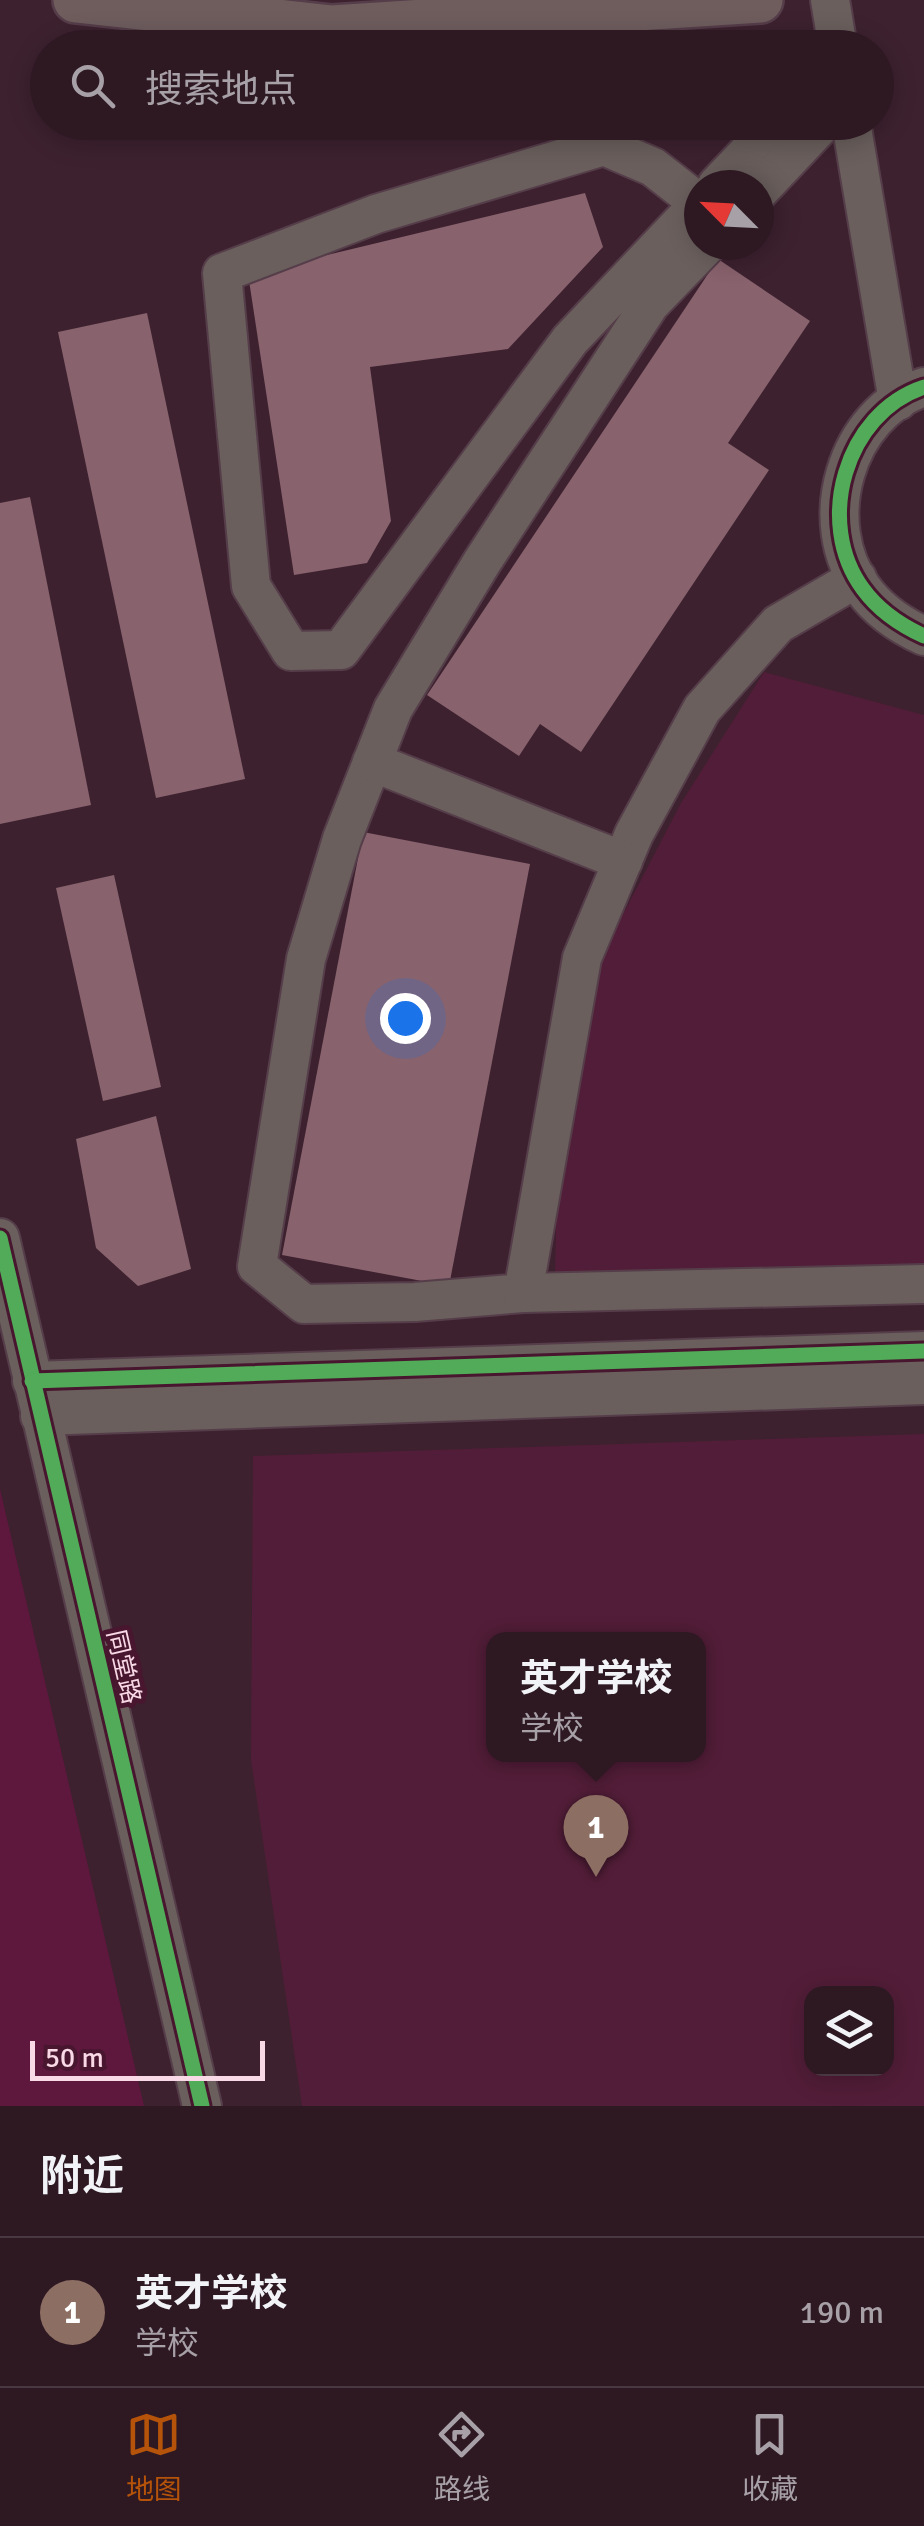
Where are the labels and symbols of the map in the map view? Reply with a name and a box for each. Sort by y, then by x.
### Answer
north arrow [684,170,774,260]
your location [380,993,431,1044]
street label: 同堂路 [100,1627,148,1707]
pin: 1 [564,1794,628,1877]
scale bar [30,2036,265,2080]

